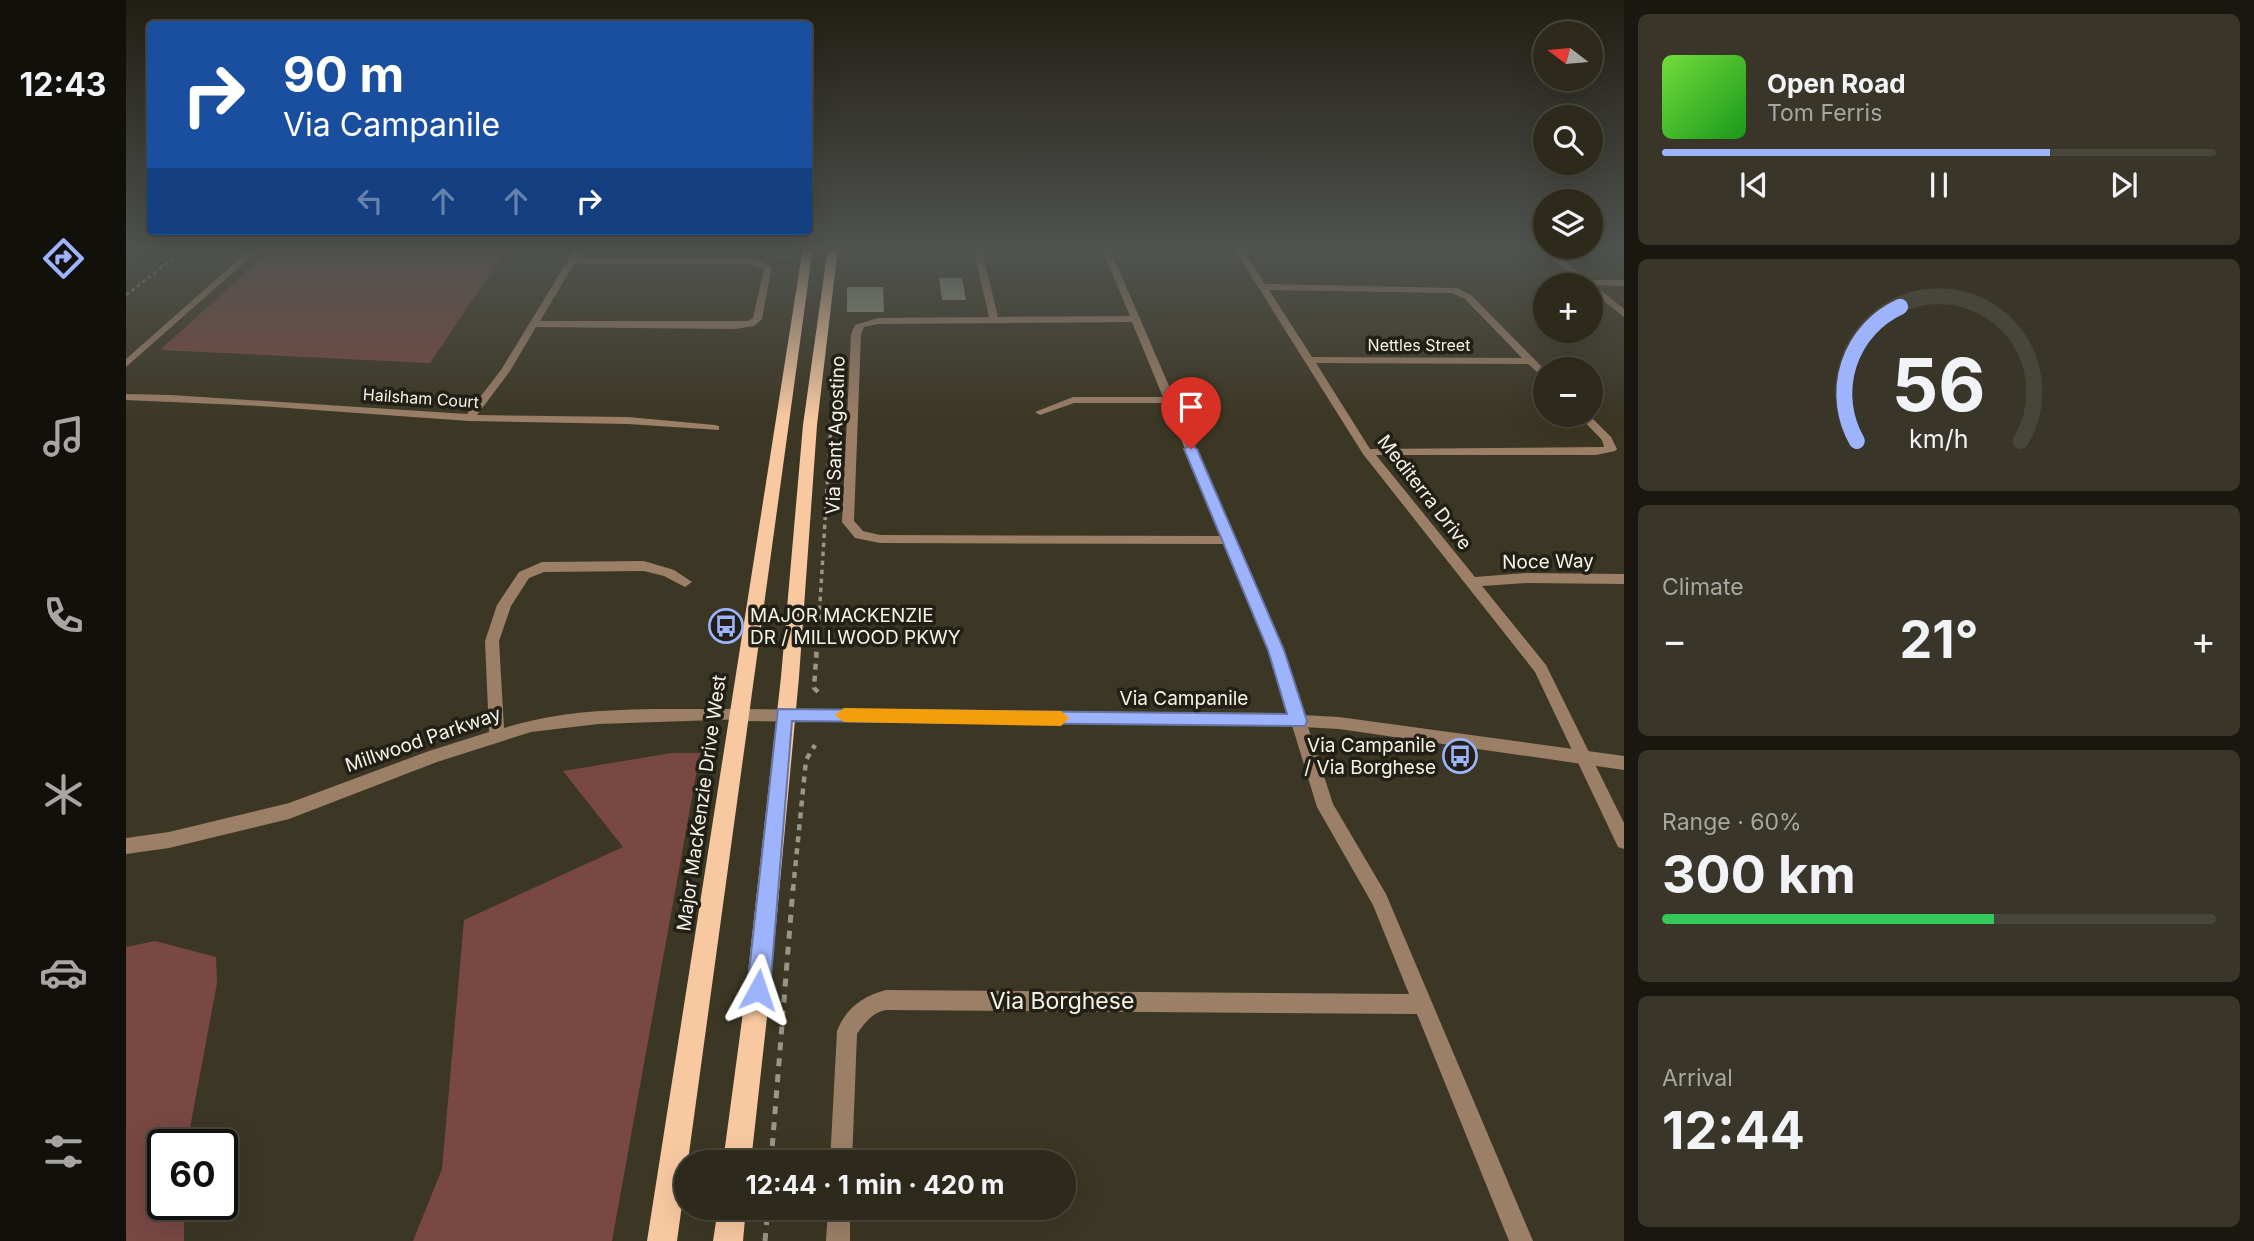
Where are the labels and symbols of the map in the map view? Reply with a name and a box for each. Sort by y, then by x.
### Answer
north arrow [1533,21,1603,91]
street label: Nettles Street [1368,335,1470,355]
street label: Via Sant Agostino [821,355,850,515]
pin [1161,377,1221,449]
street label: Hailsham Court [362,384,480,412]
street label: Mediterra Drive [1373,430,1477,554]
street label: Noce Way [1502,549,1594,574]
place label: MAJOR MACKENZIE DR / MILLWOOD PKWY [750,604,961,649]
bus stop icon: MAJOR MACKENZIE DR / MILLWOOD PKWY [707,607,745,645]
street label: Major MacKenzie Drive West [672,674,731,933]
street label: Via Campanile [1120,687,1248,710]
street label: Millwood Parkway [342,702,504,777]
place label: Via Campanile / Via Borghese [1304,734,1436,779]
bus stop icon: Via Campanile / Via Borghese [1441,737,1479,775]
position arrow [721,953,795,1027]
street label: Via Borghese [990,987,1134,1015]
speed limit sign: 60 [147,1129,238,1220]

